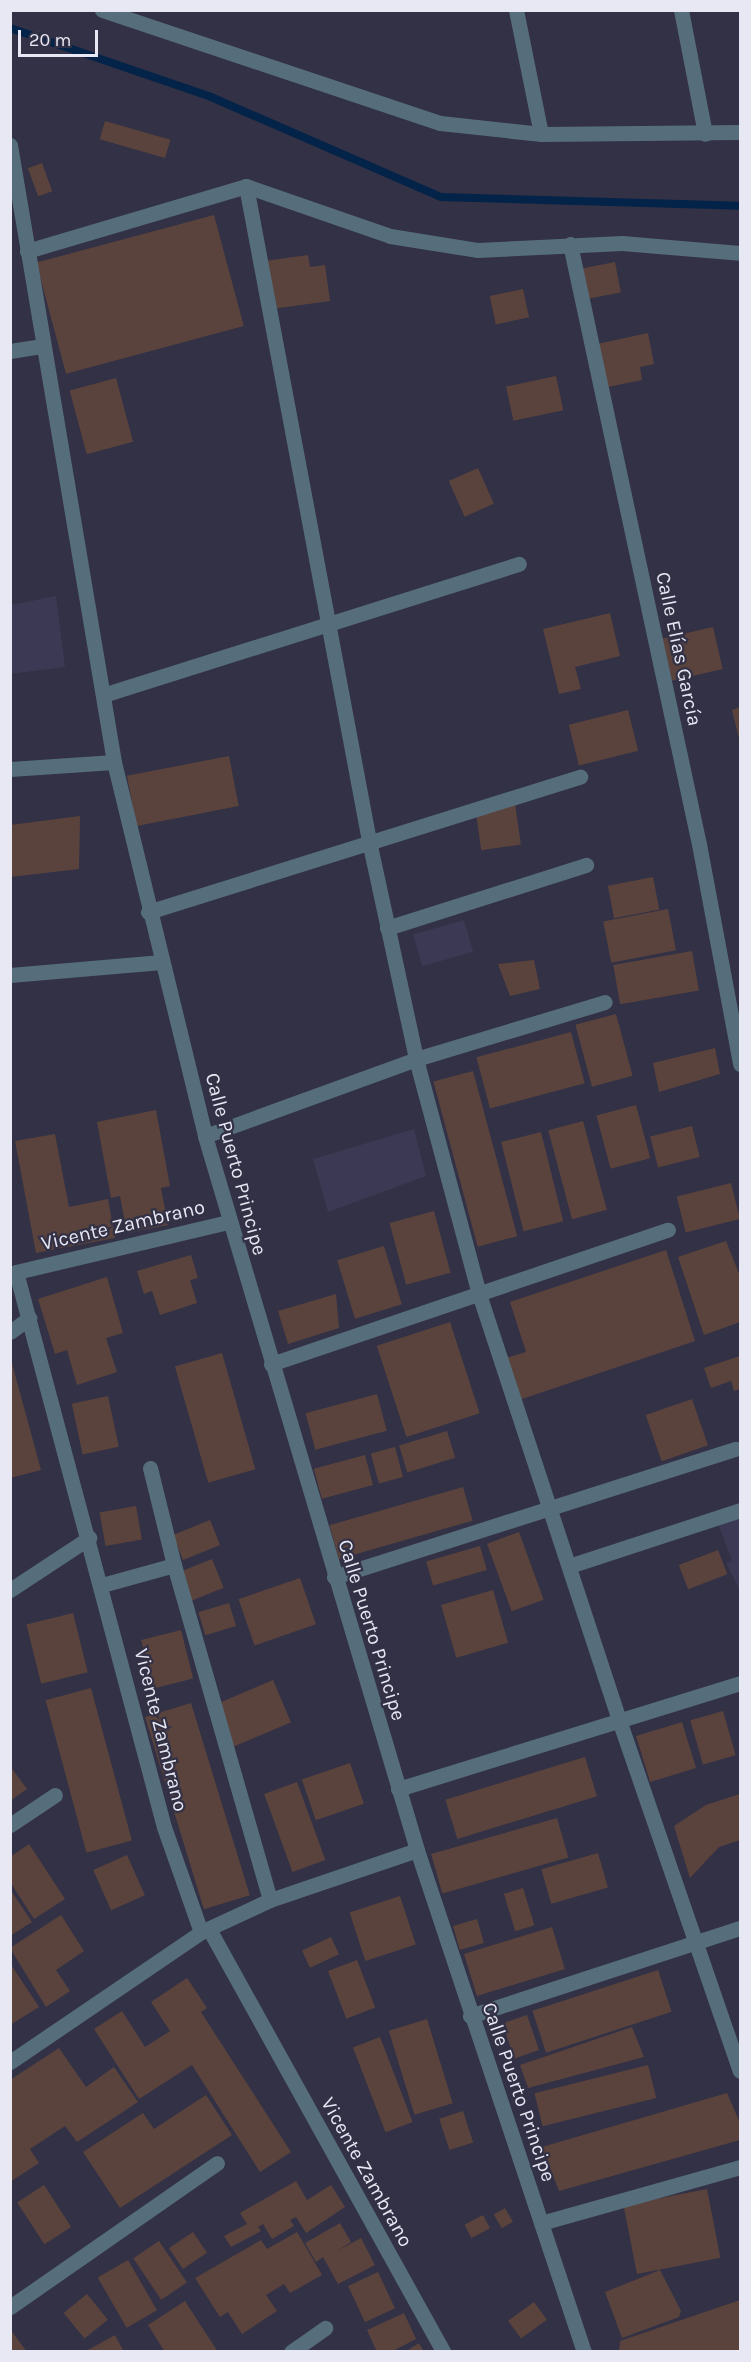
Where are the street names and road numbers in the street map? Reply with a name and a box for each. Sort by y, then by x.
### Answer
street label: Calle Elías García [651,570,707,728]
street label: Calle Puerto Principe [200,1070,272,1258]
street label: Vicente Zambrano [39,1195,207,1255]
street label: Calle Puerto Principe [333,1537,411,1723]
street label: Vicente Zambrano [129,1646,193,1814]
street label: Calle Puerto Principe [477,1999,561,2185]
street label: Vicente Zambrano [316,2093,418,2251]

